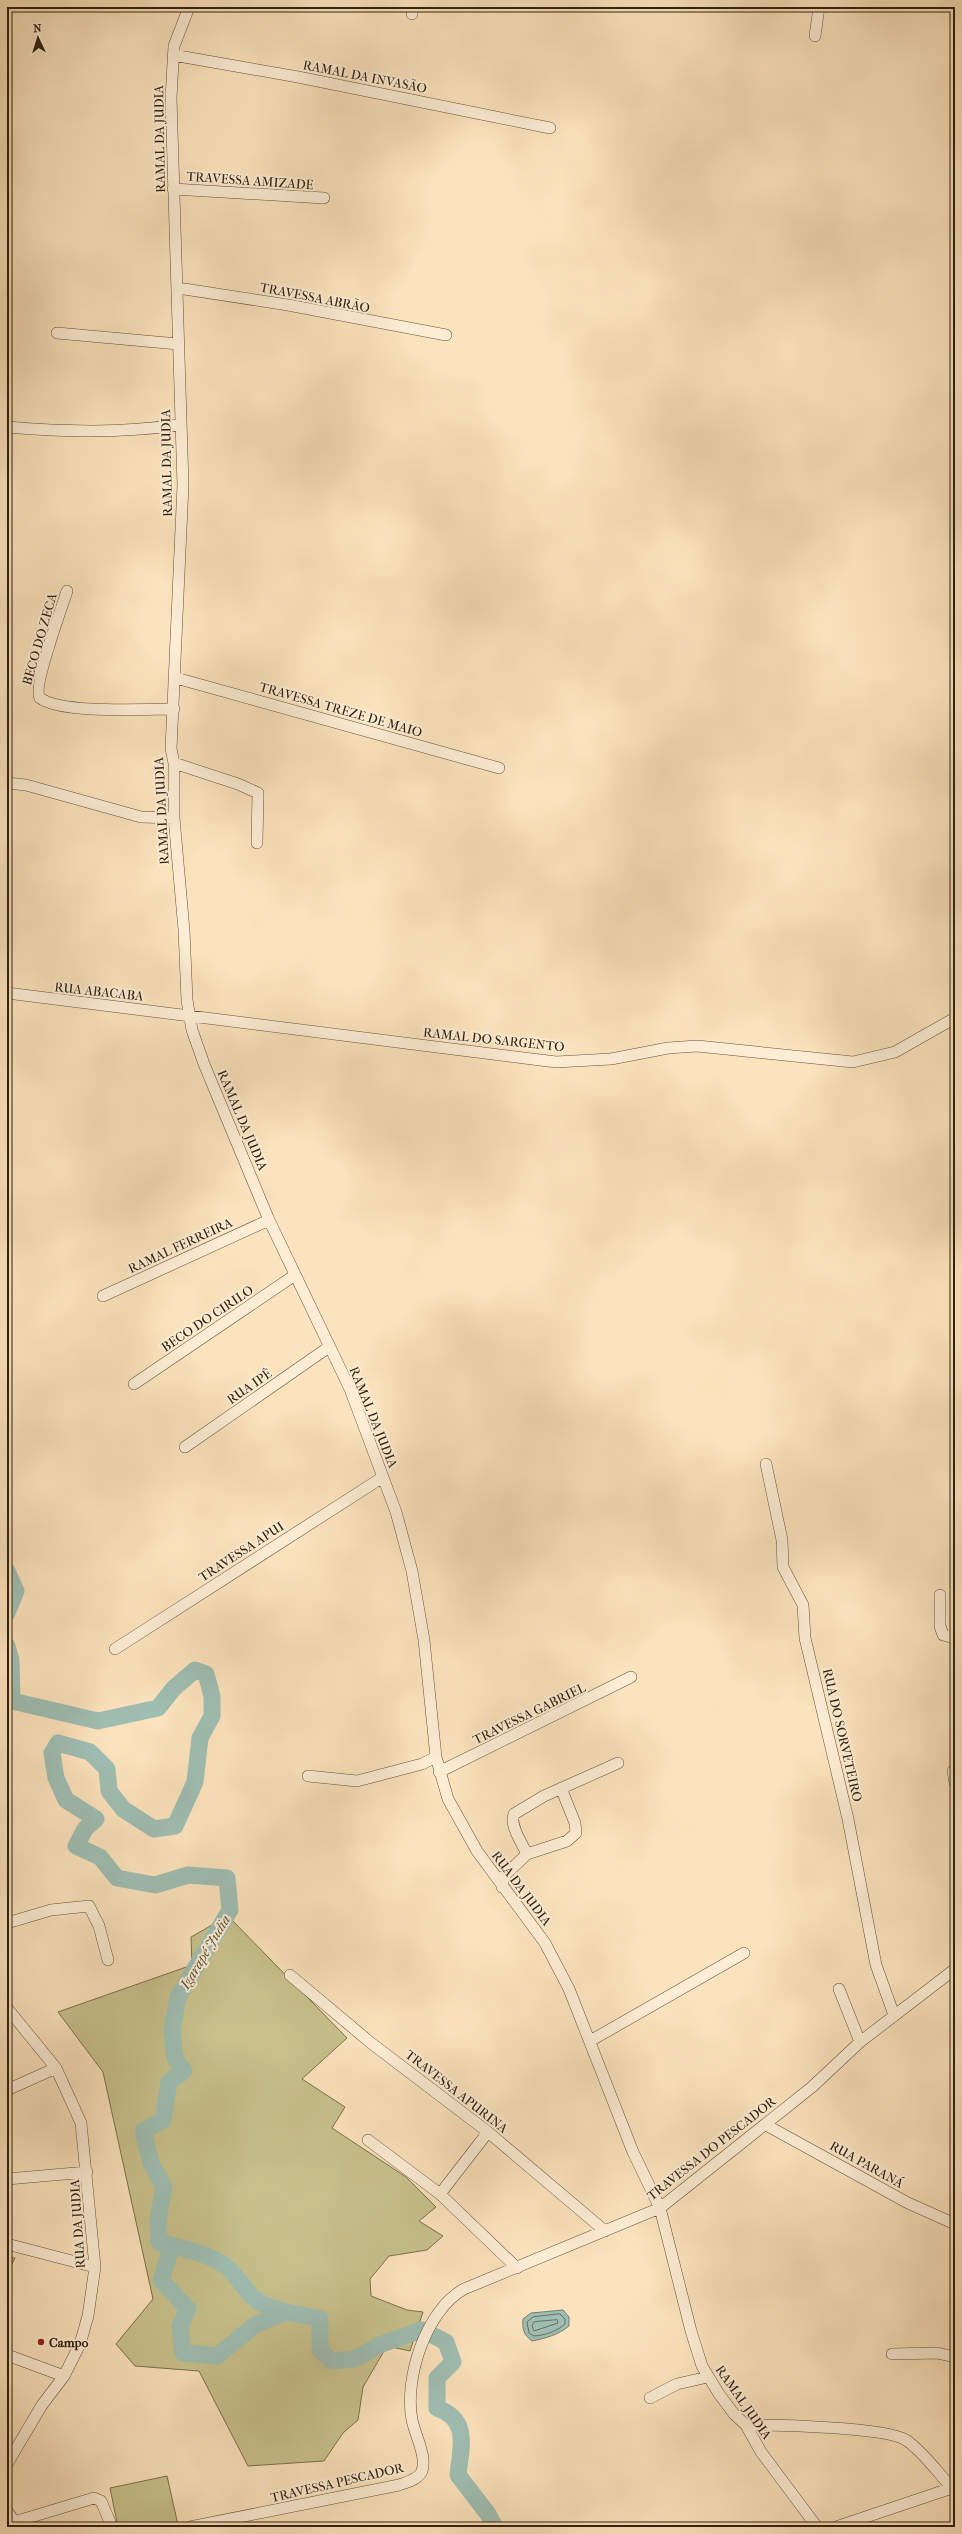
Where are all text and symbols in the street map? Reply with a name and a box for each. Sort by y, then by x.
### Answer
north arrow [18,18,58,58]
text: N [33,22,43,35]
street label: RAMAL DA INVASÃO [302,57,428,96]
street label: RAMAL DA JUDIA [151,84,168,193]
street label: TRAVESSA AMIZADE [186,169,314,192]
street label: TRAVESSA ABRÃO [259,279,371,315]
street label: RAMAL DA JUDIA [158,408,175,517]
street label: BECO DO ZECA [19,591,60,687]
street label: TRAVESSA TREZE DE MAIO [258,679,424,740]
street label: RAMAL DA JUDIA [151,756,172,865]
street label: RUA ABACABA [54,979,145,1004]
street label: RAMAL DO SARGENTO [423,1025,565,1054]
street label: RAMAL DA JUDIA [215,1068,271,1173]
street label: RAMAL FERREIRA [126,1214,235,1276]
street label: BECO DO CIRILO [158,1282,256,1355]
street label: RAMAL DA JUDIA [346,1364,401,1471]
street label: RUA IPÊ [224,1366,275,1407]
street label: TRAVESSA APUI [196,1518,287,1584]
street label: RUA DO SORVETEIRO [820,1667,865,1803]
street label: TRAVESSA GABRIEL [471,1680,588,1747]
street label: RUA DA JUDIA [489,1848,555,1929]
water label: Igarapé Judia [176,1912,234,1993]
street label: TRAVESSA APURINA [403,2047,511,2136]
street label: TRAVESSA DO PESCADOR [644,2093,779,2203]
street label: RUA PARANÁ [827,2138,907,2191]
street label: RUA DA JUDIA [67,2178,88,2269]
place label: Campo [49,2335,89,2351]
marker: Campo [36,2337,46,2347]
street label: RAMAL JUDIA [712,2362,775,2443]
street label: TRAVESSA PESCADOR [269,2460,406,2505]

